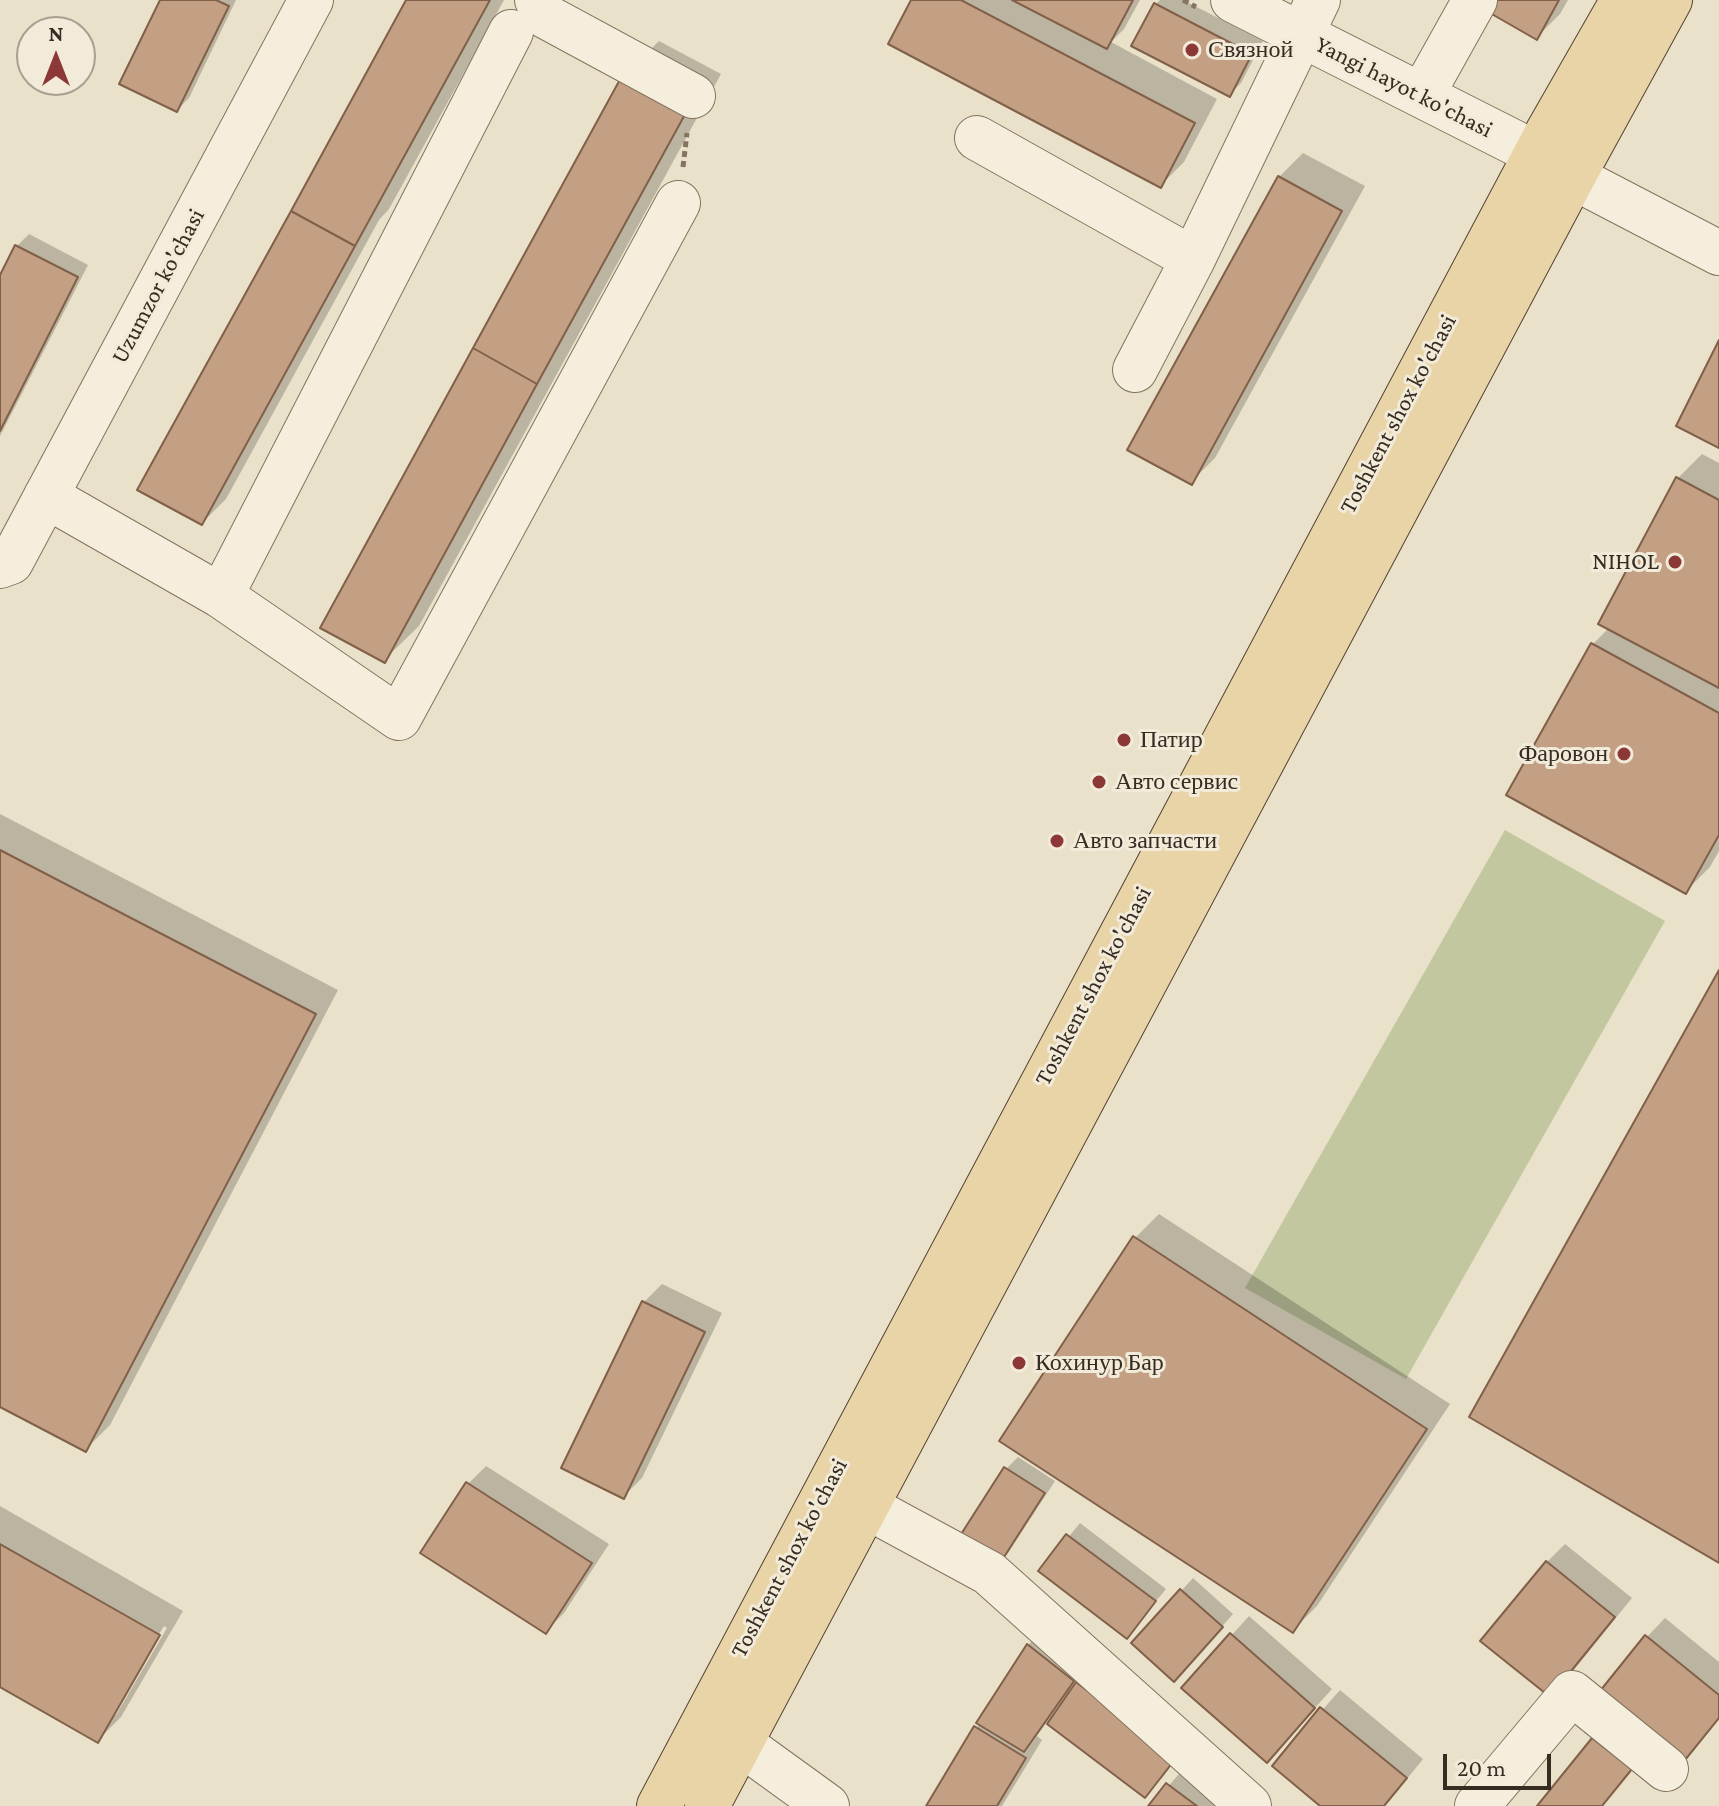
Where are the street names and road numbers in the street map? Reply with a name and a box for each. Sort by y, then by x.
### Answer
street label: Yangi hayot ko'chasi [1311,30,1497,144]
street label: Uzumzor ko'chasi [105,204,211,368]
street label: Toshkent shox ko'chasi [1333,309,1463,519]
street label: Toshkent shox ko'chasi [1028,881,1158,1091]
street label: Toshkent shox ko'chasi [724,1453,854,1663]

